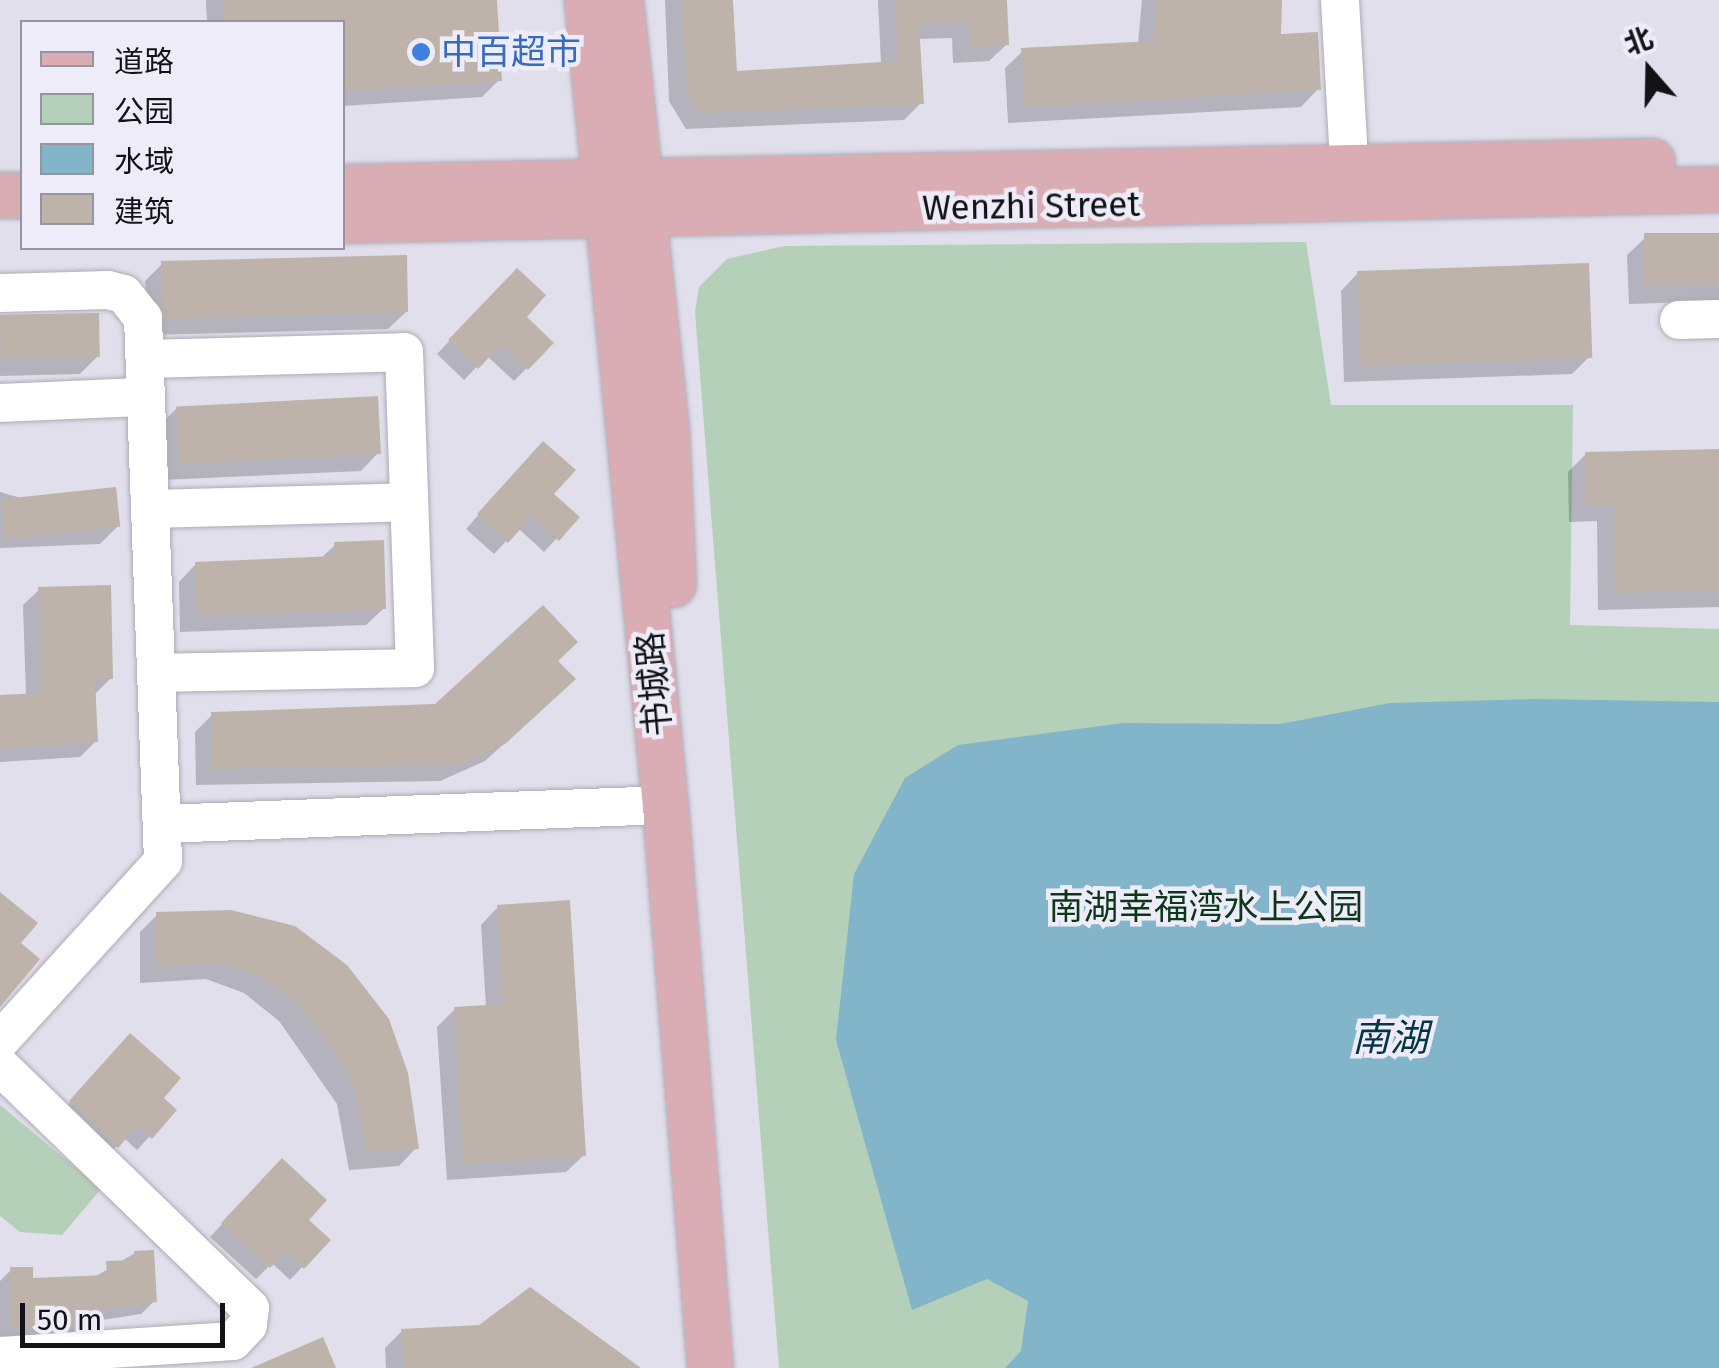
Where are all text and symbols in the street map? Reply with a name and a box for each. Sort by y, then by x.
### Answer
legend [20,20,345,250]
north arrow [1599,20,1699,120]
text: 北 [1620,21,1657,62]
place label: 中百超市 [441,31,581,73]
marker: 中百超市 [410,41,432,63]
text: 道路 [114,44,174,80]
text: 公园 [114,94,174,130]
text: 水域 [114,144,174,180]
street label: Wenzhi Street [922,183,1140,229]
text: 建筑 [114,194,174,230]
street label: 书城路 [629,630,679,738]
park label: 南湖幸福湾水上公园 [1049,886,1363,928]
water label: 南湖 [1352,1016,1428,1062]
scale bar [25,1283,230,1345]
text: 50 m [37,1302,102,1338]

